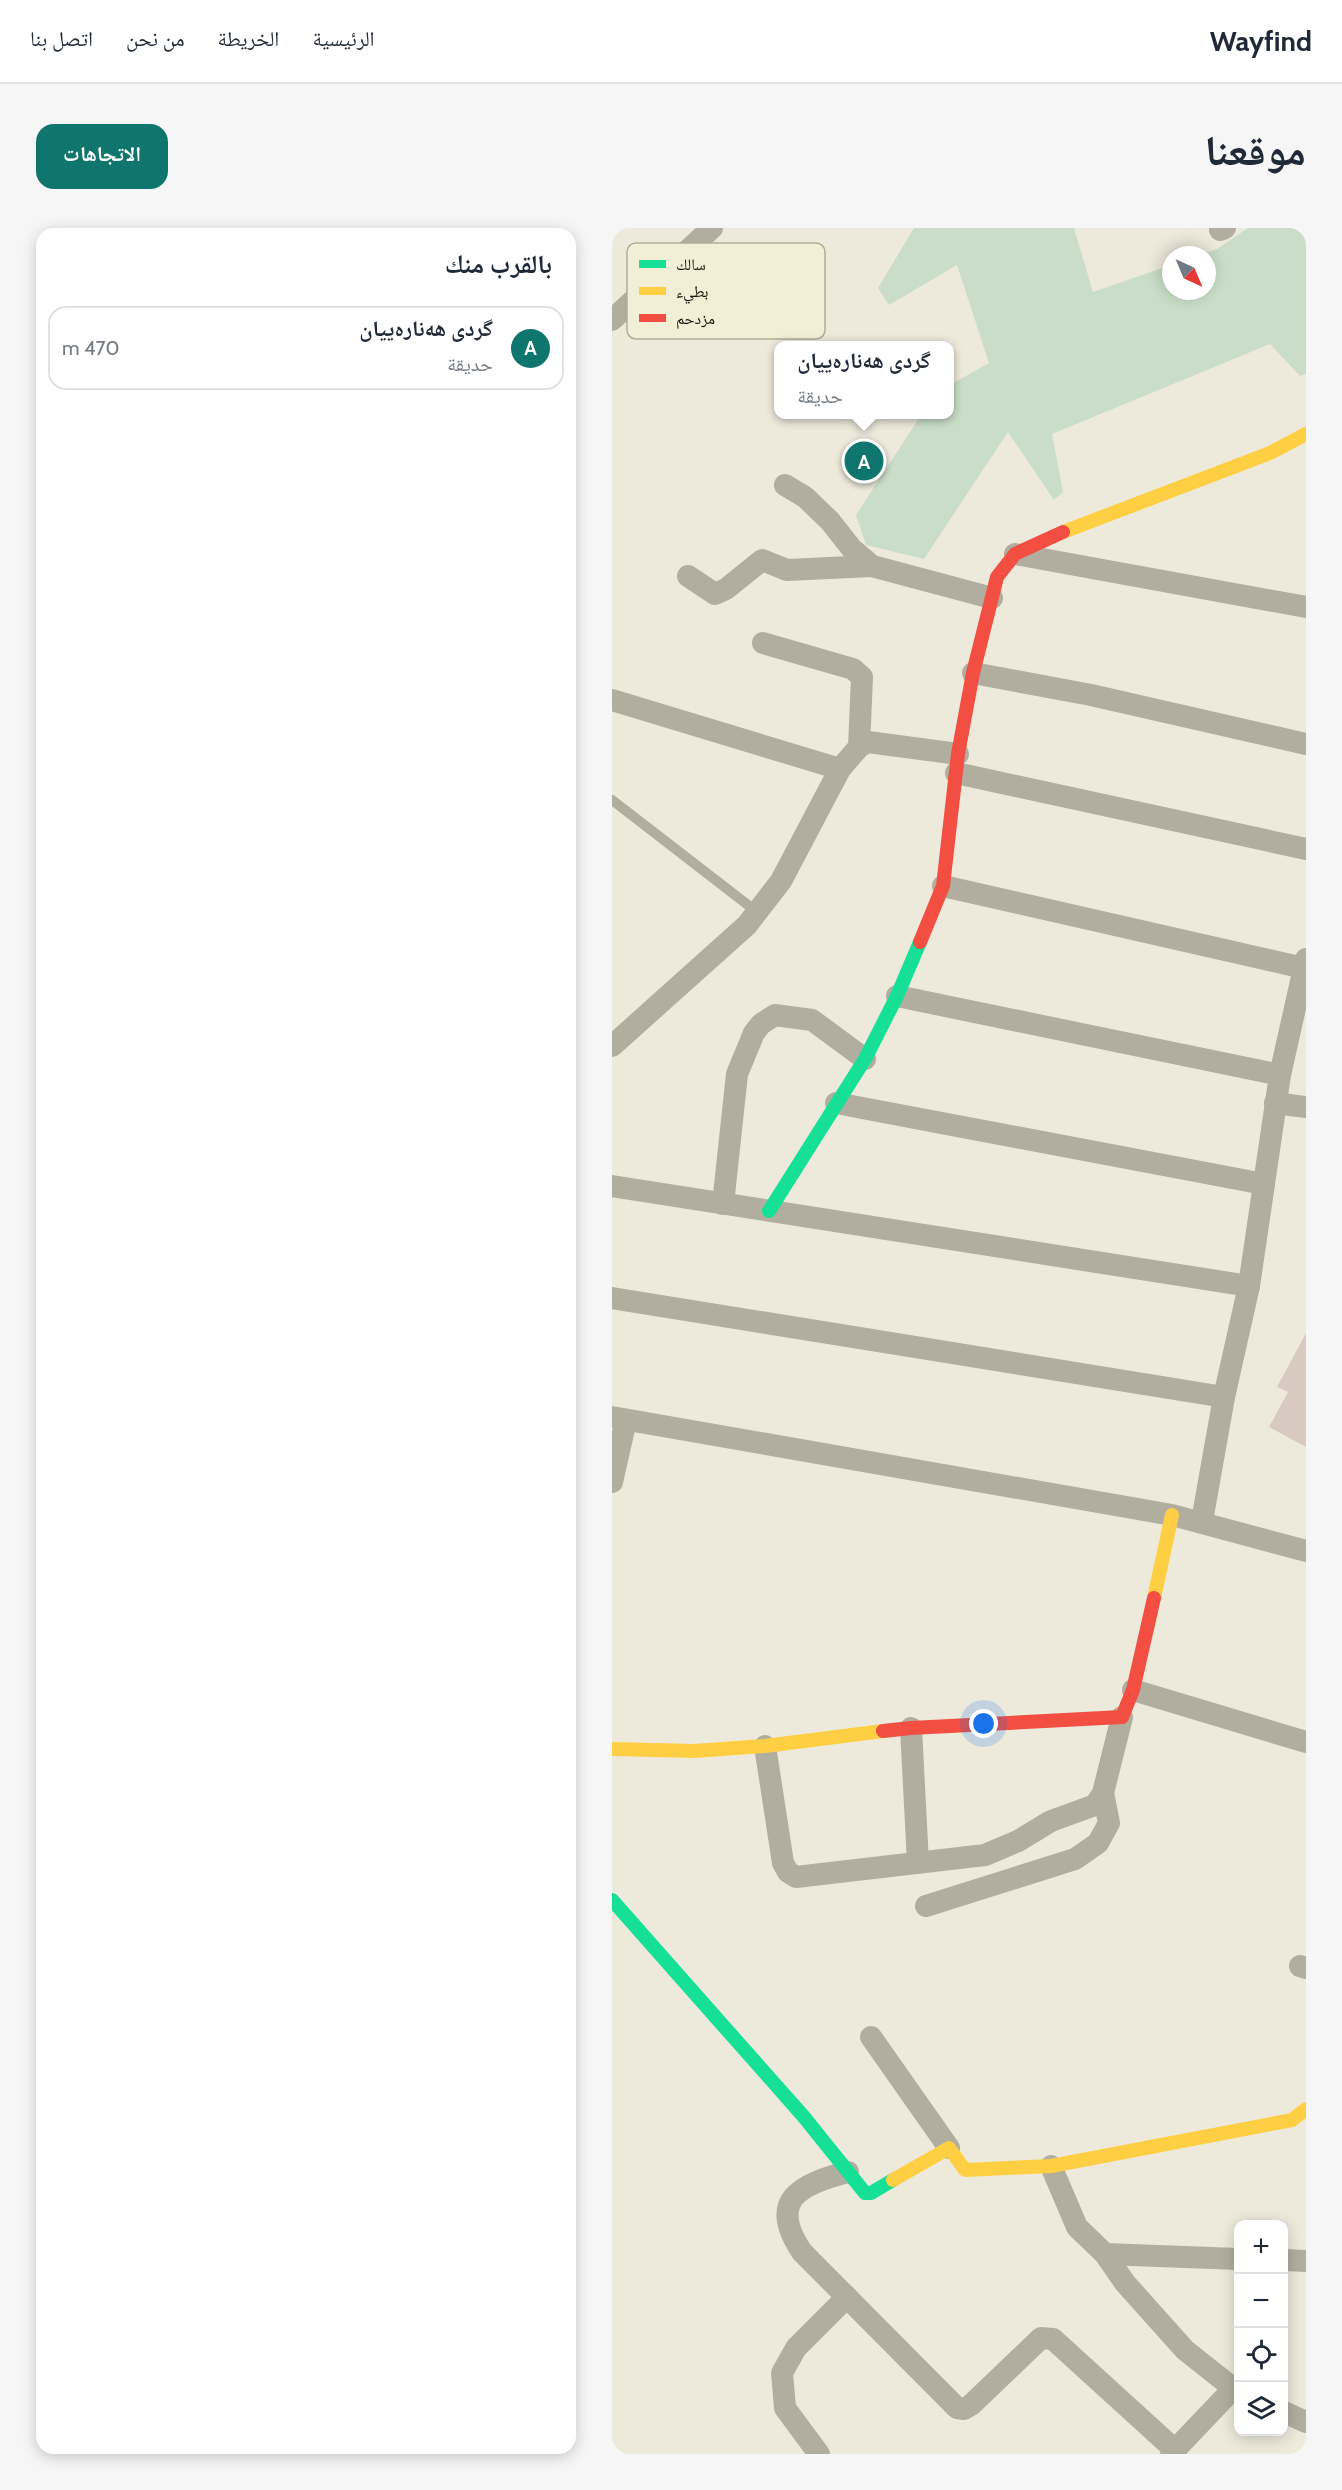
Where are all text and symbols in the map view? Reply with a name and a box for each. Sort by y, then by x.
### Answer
text: Wayfind [1210,24,1312,58]
text: اتصل بنا [30,26,93,51]
text: من نحن [126,26,185,51]
text: الخريطة [218,26,279,51]
text: الرئيسية [312,26,375,51]
button: الاتجاهات [36,124,168,189]
text: موقعنا [1205,124,1306,176]
legend [627,243,825,339]
north arrow [1162,246,1216,300]
text: بالقرب منك [445,248,552,280]
text: سالك [676,255,706,274]
text: بطيء [676,282,708,304]
text: مزدحم [676,309,715,329]
text: گردی هەنارەییان [359,315,493,342]
text: 470 m [62,336,119,360]
text: A [524,336,537,360]
popup [774,341,954,419]
text: گردی هەنارەییان [797,347,931,374]
text: حديقة [447,352,493,376]
text: حديقة [797,384,843,408]
pin: A [844,438,884,484]
your location [969,1709,998,1738]
map controls [1234,2220,1288,2436]
button: + [1234,2220,1288,2274]
button: − [1234,2274,1288,2328]
button: locate [1234,2328,1288,2382]
button: layers [1234,2382,1288,2436]

